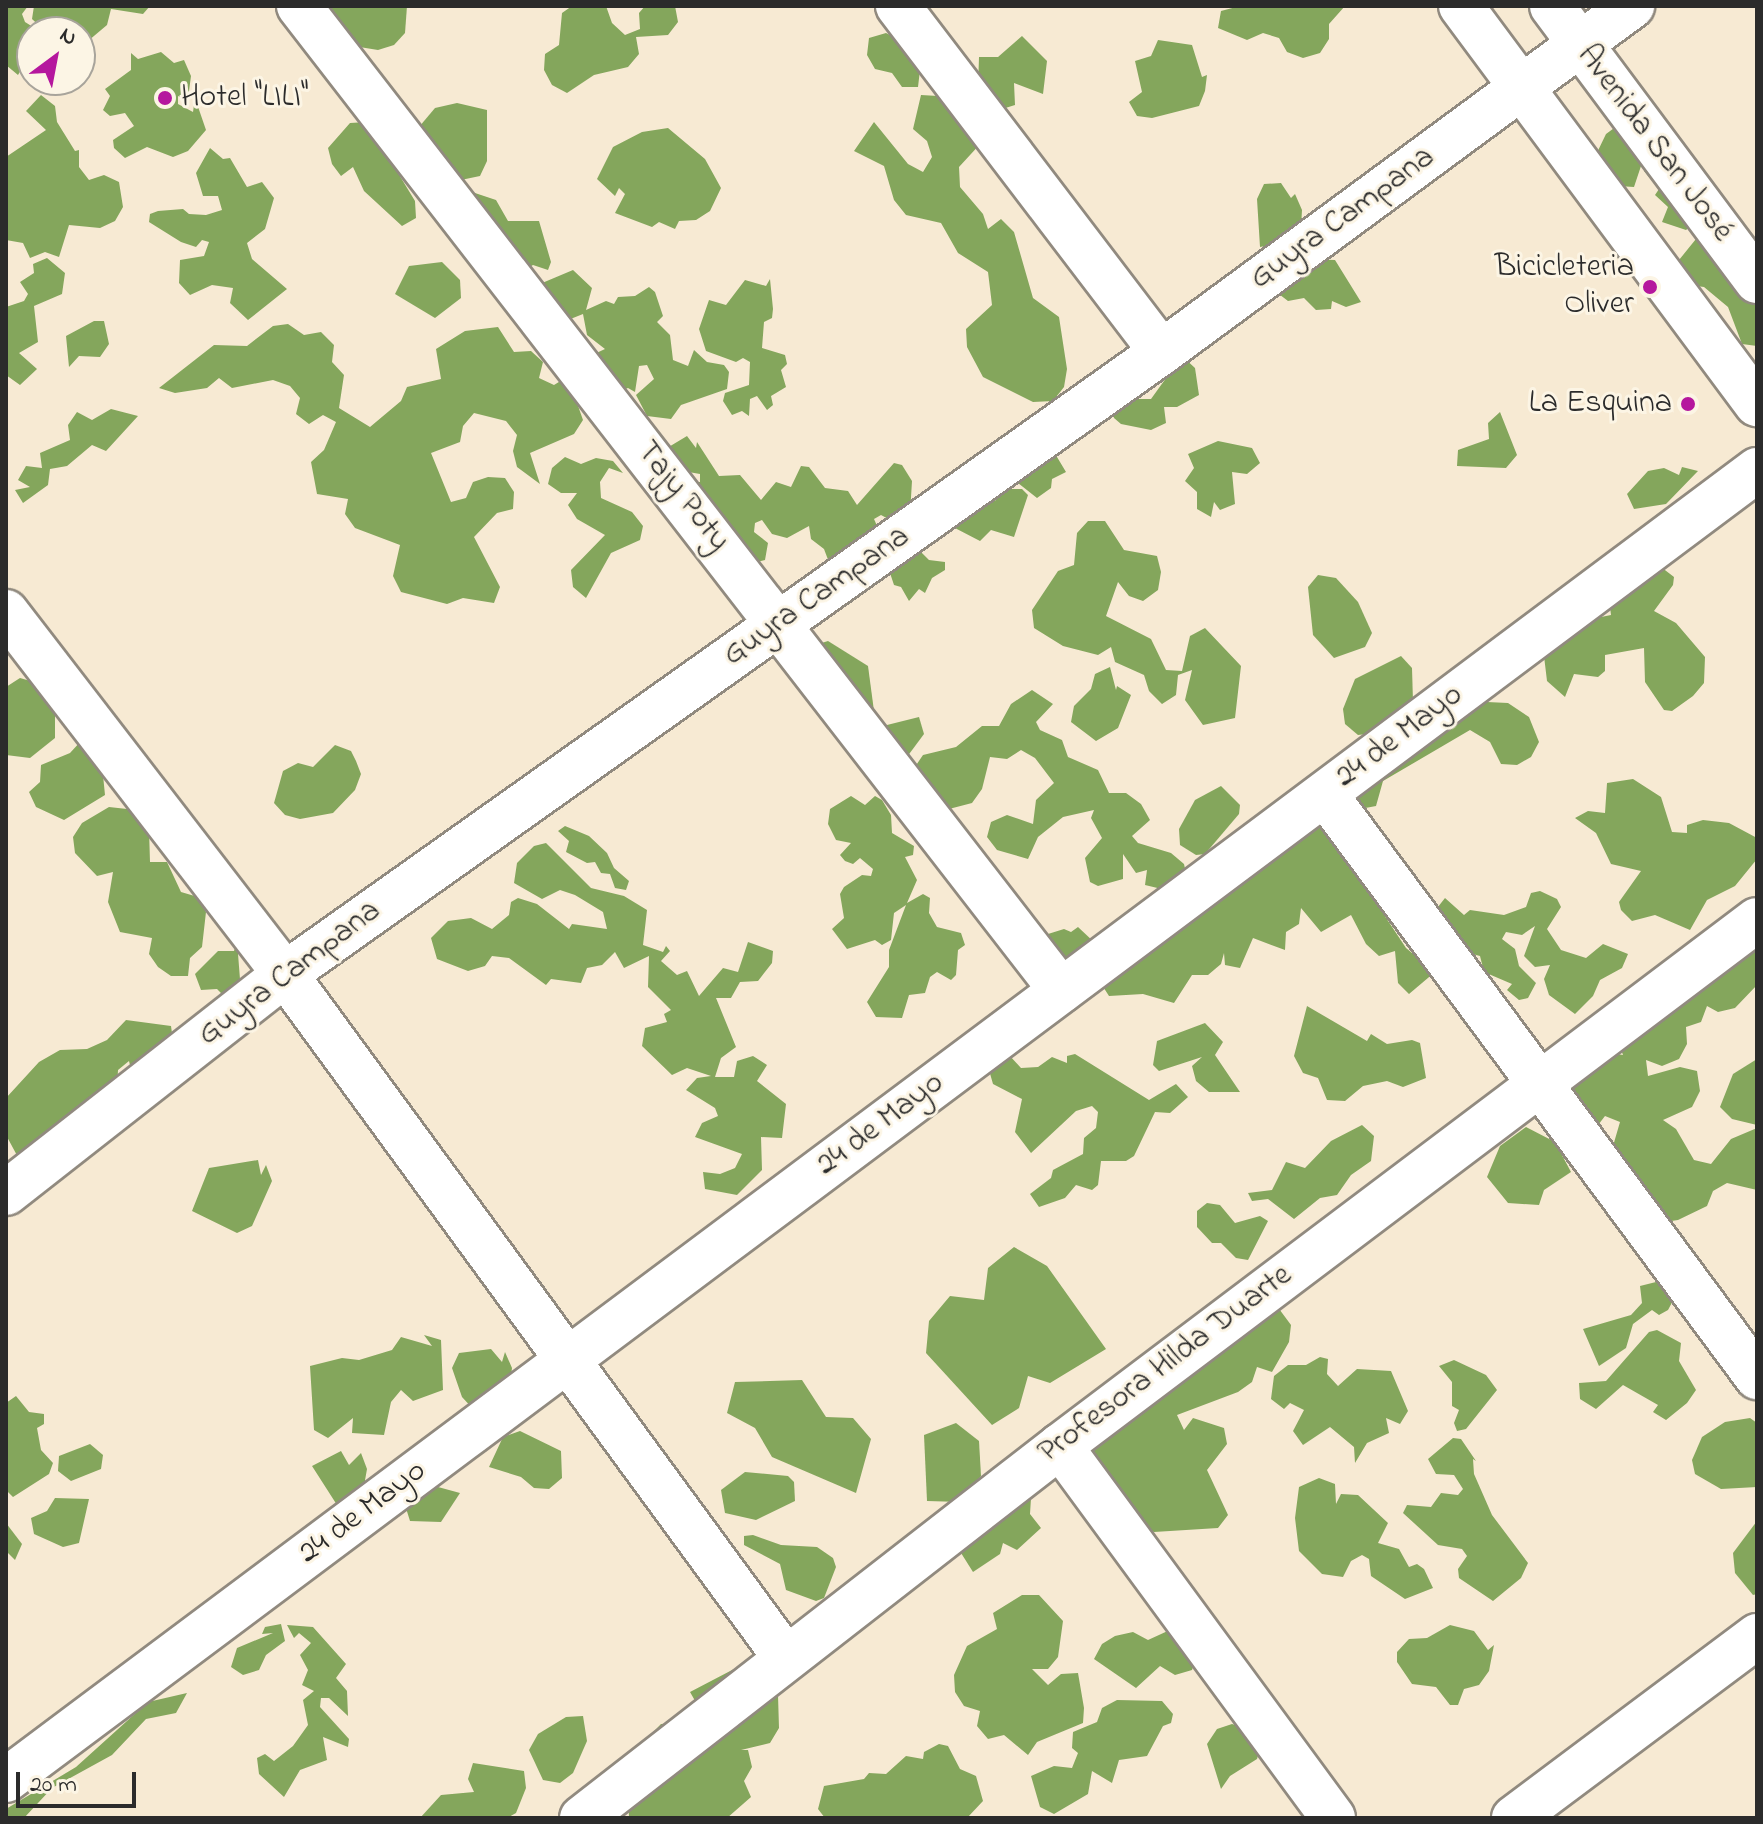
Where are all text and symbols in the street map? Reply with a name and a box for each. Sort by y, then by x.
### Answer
north arrow [16,16,96,96]
text: N [53,20,82,55]
street label: Avenida San José [1567,38,1741,250]
place label: Hotel "LILI" [181,79,308,117]
marker: Hotel "LILI" [156,89,174,107]
street label: Guyra Campana [1243,139,1443,299]
place label: Bicicleteria Oliver [1495,250,1634,325]
marker: Bicicleteria Oliver [1641,278,1659,296]
place label: La Esquina [1529,385,1672,423]
marker: La Esquina [1679,395,1697,413]
street label: Tajy Poty [627,434,737,560]
street label: Guyra Campana [716,519,918,675]
street label: 24 de Mayo [1329,677,1471,797]
street label: Guyra Campana [191,893,389,1055]
street label: 24 de Mayo [810,1065,952,1185]
street label: Profesora Hilda Duarte [1032,1257,1300,1473]
street label: 24 de Mayo [292,1453,434,1573]
scale bar [20,1756,140,1806]
text: 20 m [30,1768,77,1803]

